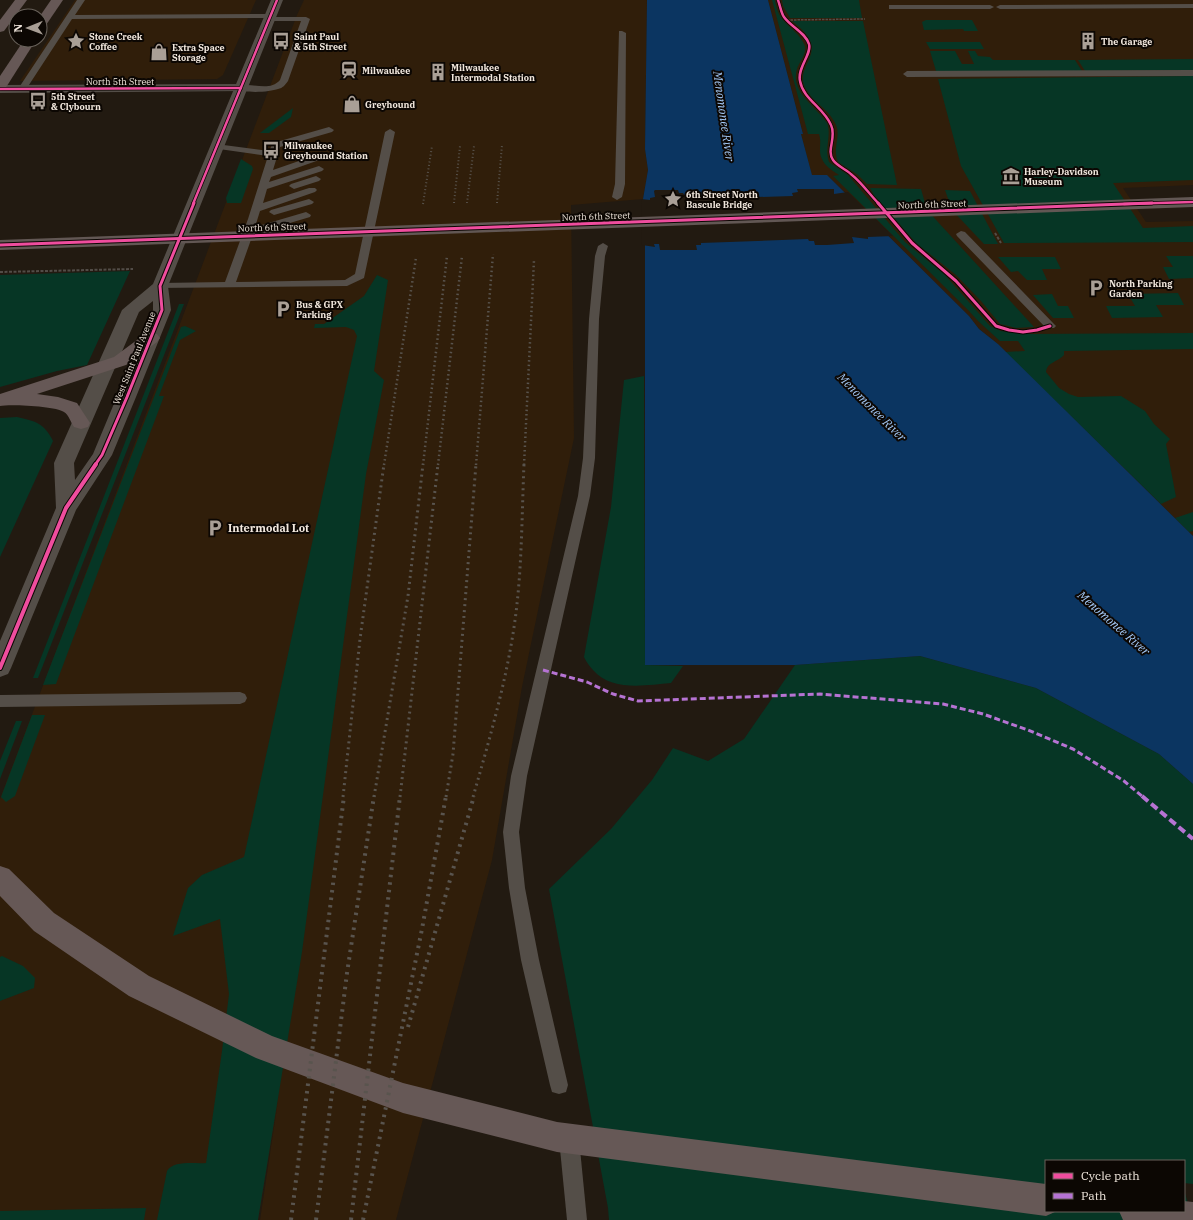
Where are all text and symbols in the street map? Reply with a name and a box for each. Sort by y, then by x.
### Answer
north arrow [8,8,48,48]
text: N [11,23,25,33]
place icon: Stone Creek Coffee [66,31,86,51]
place label: Stone Creek Coffee [89,31,143,52]
bus stop icon: Saint Paul & 5th Street [271,31,291,51]
place label: Saint Paul & 5th Street [294,31,347,52]
building icon: The Garage [1078,31,1098,51]
place label: The Garage [1101,36,1152,47]
shop icon: Extra Space Storage [149,42,169,62]
place label: Extra Space Storage [172,42,225,63]
station icon: Milwaukee [339,60,359,80]
building icon: Milwaukee Intermodal Station [428,62,448,82]
place label: Milwaukee Intermodal Station [451,62,535,83]
place label: Milwaukee [362,65,410,76]
water label: Menomonee River [710,69,738,163]
street label: North 5th Street [86,76,154,87]
bus stop icon: 5th Street & Clybourn [28,91,48,111]
place label: 5th Street & Clybourn [51,91,101,112]
shop icon: Greyhound [342,94,362,114]
place label: Greyhound [365,99,415,110]
bus stop icon: Milwaukee Greyhound Station [261,140,281,160]
place label: Milwaukee Greyhound Station [284,140,368,161]
museum icon: Harley-Davidson Museum [1001,166,1021,186]
place label: Harley-Davidson Museum [1024,166,1099,187]
place icon: 6th Street North Bascule Bridge [663,189,683,209]
place label: 6th Street North Bascule Bridge [686,189,758,210]
street label: North 6th Street [898,197,966,211]
street label: North 6th Street [562,209,630,223]
street label: North 6th Street [238,220,306,234]
parking icon: North Parking Garden [1086,278,1106,298]
place label: North Parking Garden [1109,278,1173,299]
parking icon: Bus & GPX Parking [273,299,293,319]
place label: Bus & GPX Parking [296,299,344,320]
street label: West Saint Paul Avenue [110,310,158,406]
water label: Menomonee River [834,369,910,445]
parking icon: Intermodal Lot [205,518,225,538]
place label: Intermodal Lot [228,521,309,535]
water label: Menomonee River [1074,587,1154,659]
legend [1045,1160,1185,1212]
text: Cycle path [1081,1168,1140,1183]
text: Path [1081,1188,1107,1203]

